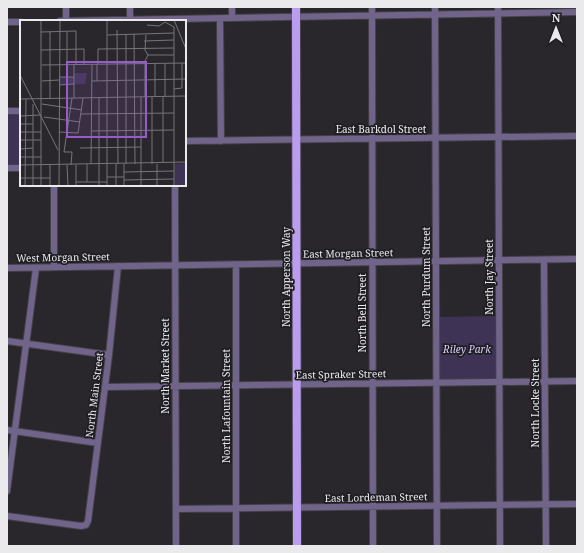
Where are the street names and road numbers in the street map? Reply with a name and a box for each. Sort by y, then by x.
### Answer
street label: East Barkdol Street [336,122,427,136]
street label: North Purdum Street [419,226,433,327]
street label: North Apperson Way [279,227,293,327]
street label: North Jay Street [482,239,496,315]
street label: East Morgan Street [303,245,394,261]
street label: West Morgan Street [16,249,110,265]
street label: North Bell Street [355,273,369,353]
street label: North Market Street [158,318,172,414]
street label: North Lafountain Street [219,349,233,463]
street label: North Main Street [82,351,106,438]
street label: North Locke Street [528,358,542,448]
street label: East Spraker Street [296,366,387,382]
street label: East Lordeman Street [325,489,428,505]

